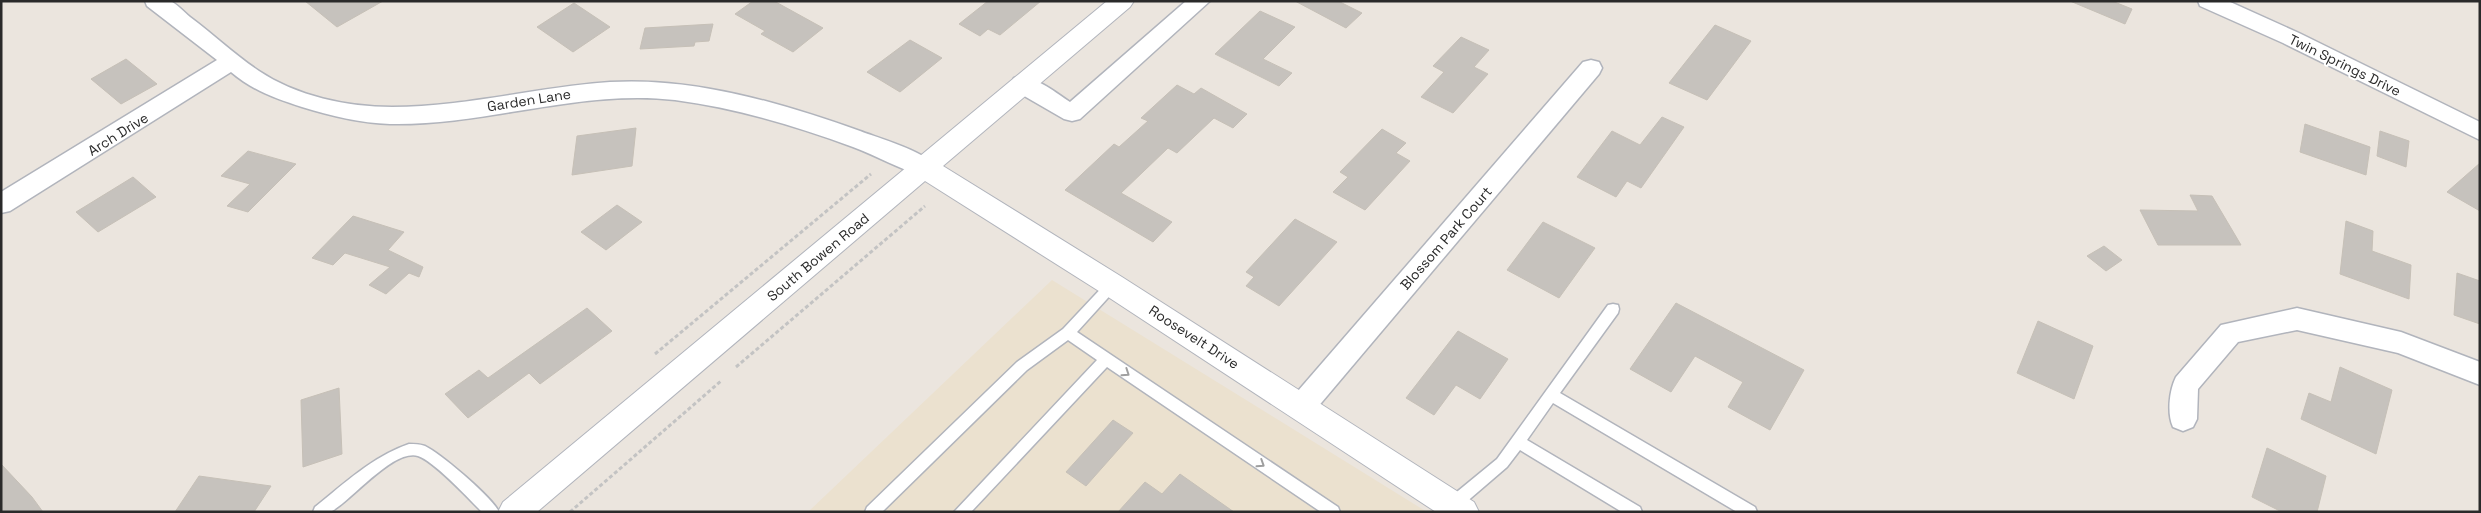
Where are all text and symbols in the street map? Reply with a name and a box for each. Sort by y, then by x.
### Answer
street label: Twin Springs Drive [2286,30,2404,100]
street label: Garden Lane [486,85,572,115]
street label: Arch Drive [84,108,152,160]
street label: Blossom Park Court [1396,183,1496,293]
street label: South Bowen Road [763,209,873,305]
street label: Roosevelt Drive [1145,301,1243,373]
one-way arrow [1120,367,1130,376]
one-way arrow [1255,458,1264,467]

